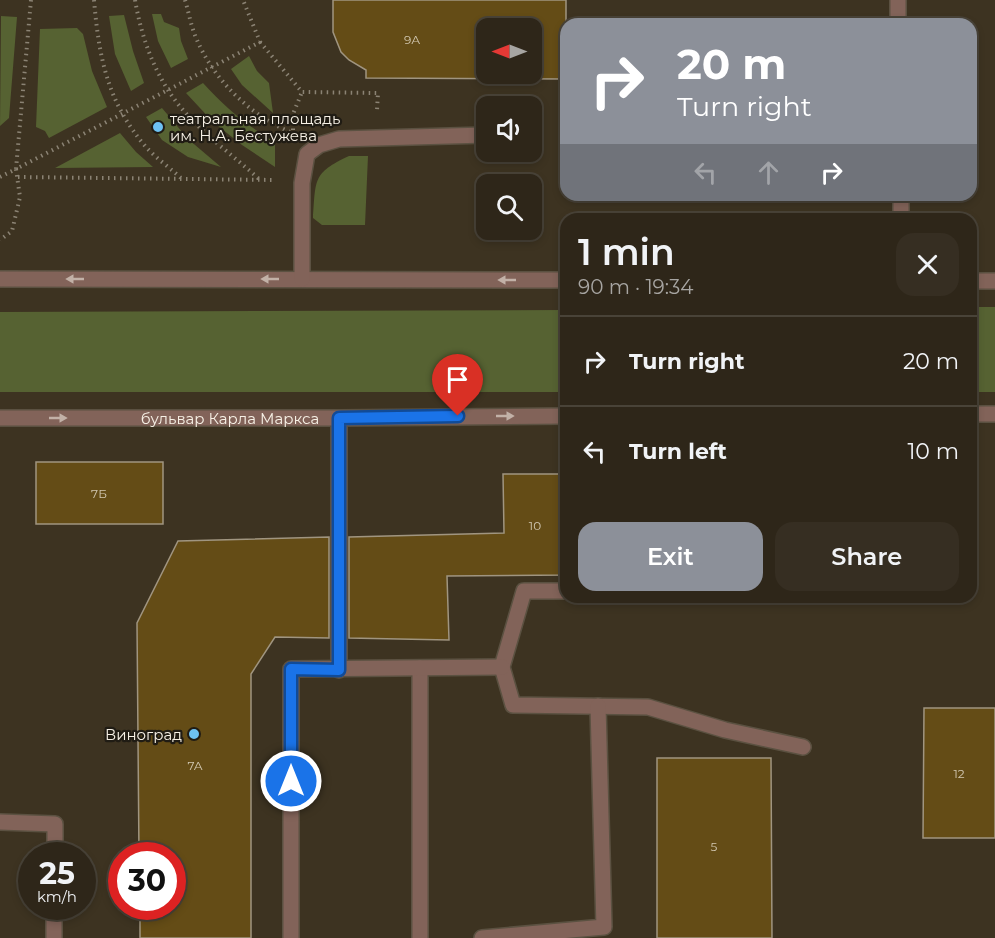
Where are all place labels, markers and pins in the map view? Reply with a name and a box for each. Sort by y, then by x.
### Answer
place label: театральная площадь им. Н.А. Бестужева [170,109,340,145]
marker: театральная площадь им. Н.А. Бестужева [151,120,165,134]
pin [432,354,483,416]
place label: Виноград [105,725,182,744]
marker: Виноград [187,727,201,741]

